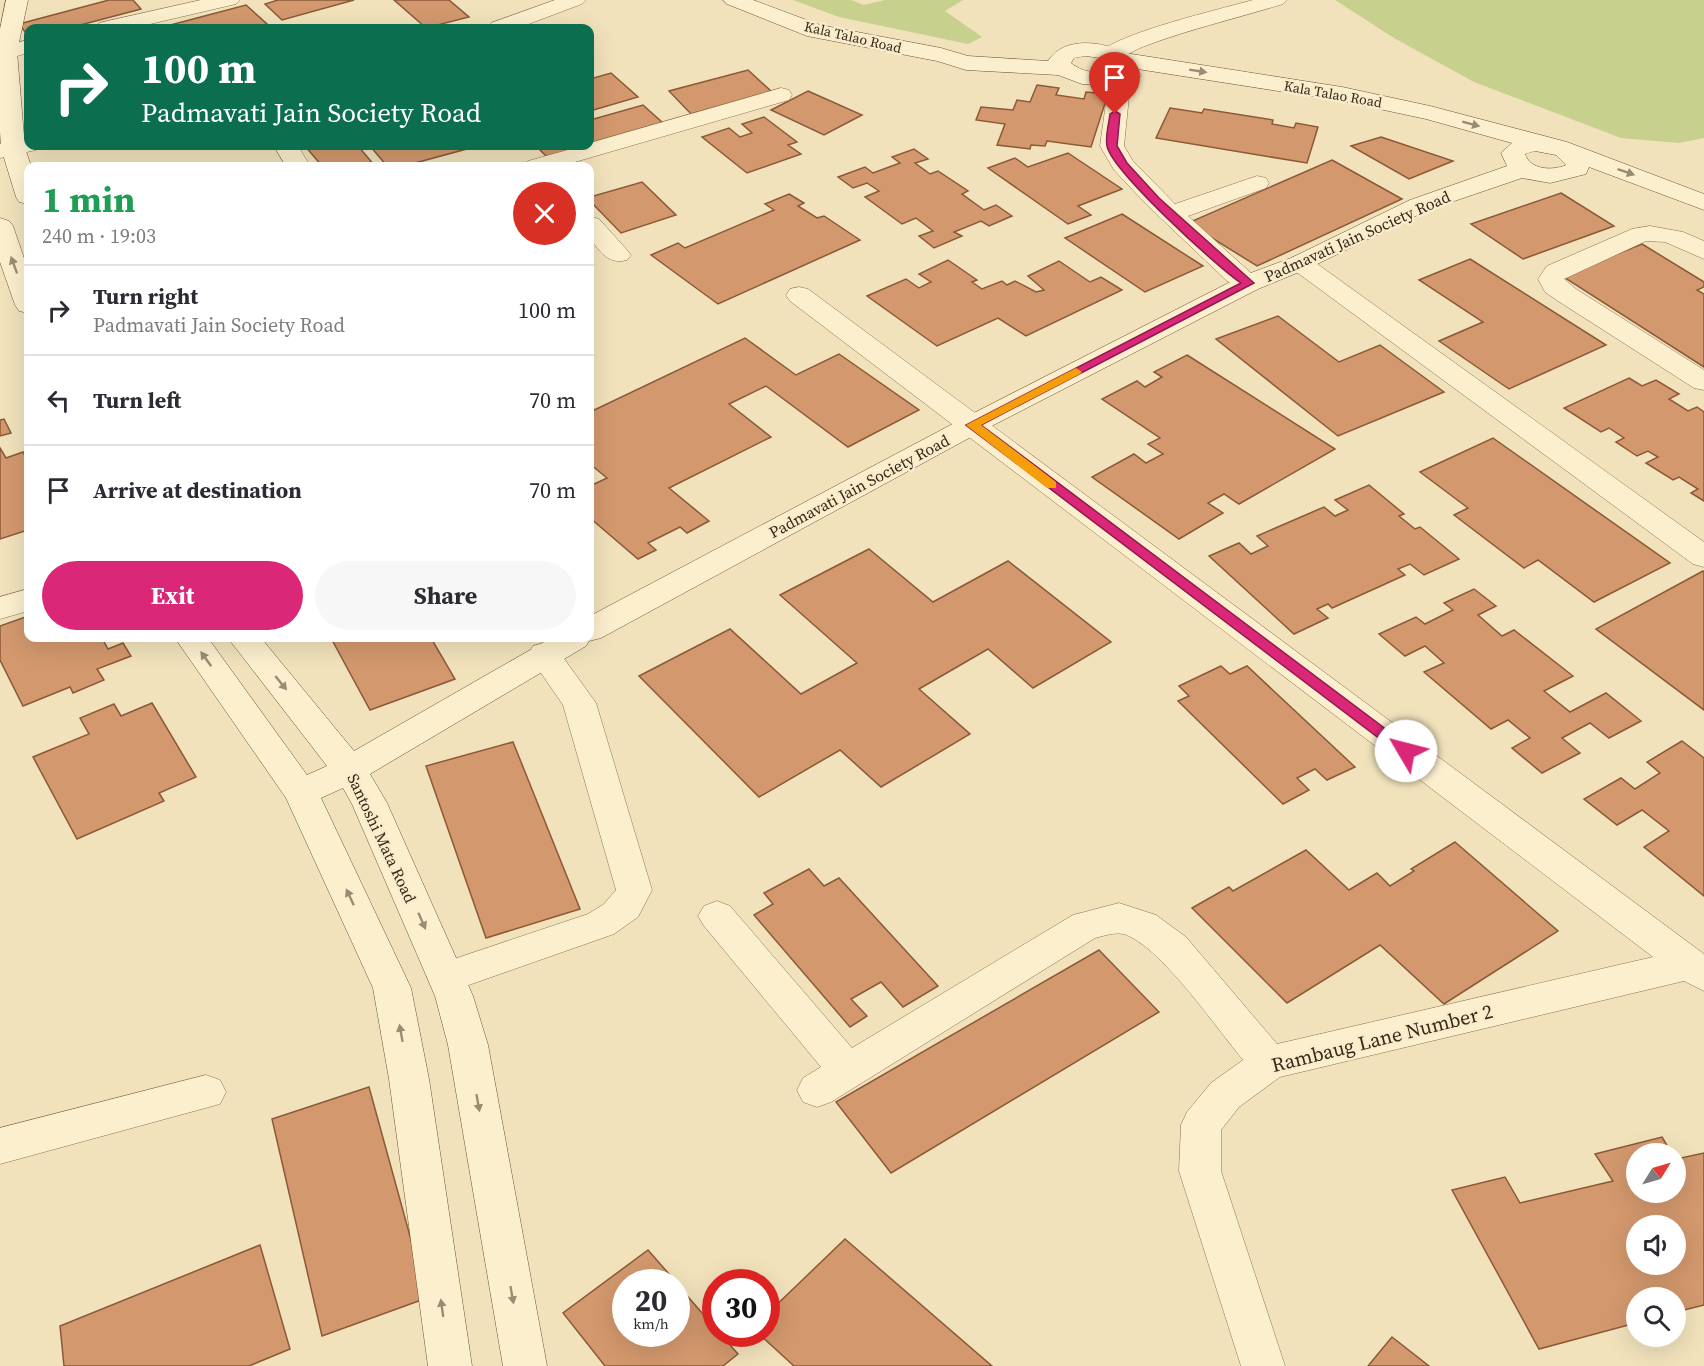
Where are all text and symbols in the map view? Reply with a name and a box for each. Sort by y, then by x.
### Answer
street label: Kala Talao Road [802,16,904,58]
text: 100 m [141,39,256,97]
icon: right [42,48,120,126]
pin [1089,52,1140,114]
icon: arrive [1098,61,1131,94]
one-way arrow [1188,67,1207,76]
street label: Kala Talao Road [1282,76,1384,112]
text: Padmavati Jain Society Road [141,94,481,131]
one-way arrow [1462,120,1480,130]
one-way arrow [1617,168,1635,178]
text: 1 min [42,175,135,224]
button: close [513,182,576,245]
street label: Padmavati Jain Society Road [1260,185,1454,287]
text: 240 m · 19:03 [42,222,156,250]
one-way arrow [9,256,19,274]
text: Turn right [93,281,198,311]
icon: right [42,294,75,327]
text: 100 m [518,295,576,325]
text: Padmavati Jain Society Road [93,311,345,339]
icon: left [42,384,75,417]
text: Turn left [93,385,181,415]
text: 70 m [529,385,576,415]
street label: Padmavati Jain Society Road [765,429,953,543]
icon: arrive [42,474,75,507]
text: Arrive at destination [93,475,302,505]
text: 70 m [529,475,576,505]
button: Exit [42,561,303,630]
button: Share [315,561,576,630]
one-way arrow [200,651,212,667]
one-way arrow [274,675,287,691]
position arrow [1374,719,1438,783]
street label: Santoshi Mata Road [342,770,422,906]
one-way arrow [345,887,355,905]
one-way arrow [417,913,426,930]
street label: Rambaug Lane Number 2 [1268,997,1496,1079]
one-way arrow [396,1024,405,1043]
one-way arrow [474,1094,483,1113]
north arrow [1626,1143,1686,1203]
map controls [1626,1143,1686,1347]
button: sound [1626,1215,1686,1275]
speed limit sign: 30 [702,1269,780,1347]
text: 20 [635,1280,667,1321]
one-way arrow [508,1286,517,1305]
button: search [1626,1287,1686,1347]
one-way arrow [438,1298,447,1317]
text: km/h [633,1313,669,1334]

